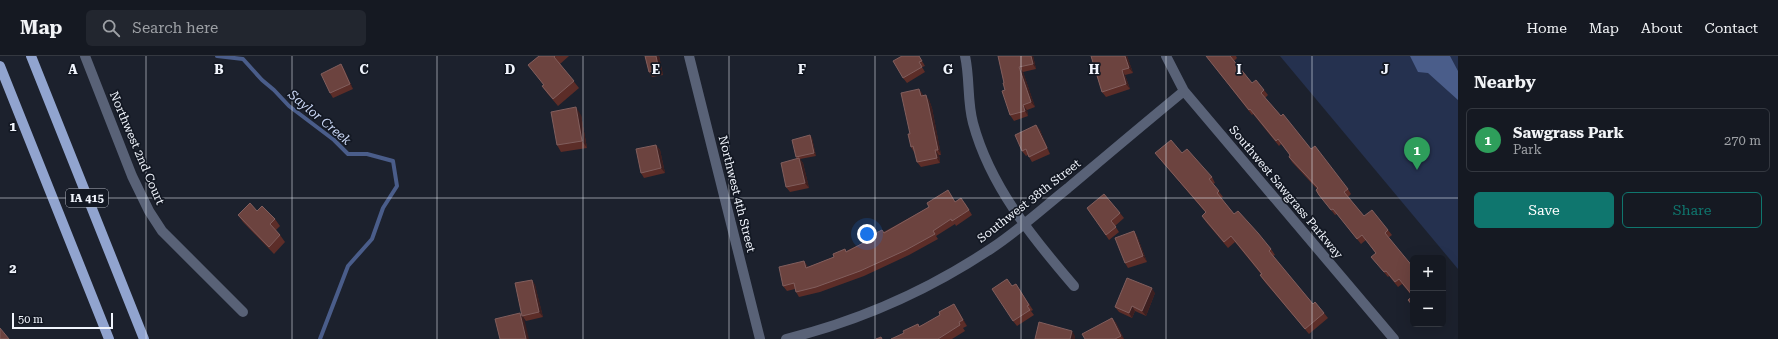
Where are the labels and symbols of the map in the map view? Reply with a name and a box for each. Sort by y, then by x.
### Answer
text: A [68,62,78,77]
text: B [214,62,224,77]
text: C [359,62,369,77]
text: D [505,62,515,77]
text: E [652,62,660,77]
text: F [798,62,806,77]
text: G [943,62,953,77]
text: H [1089,62,1100,77]
text: I [1236,62,1242,77]
text: J [1381,62,1389,77]
water label: Saylor Creek [285,86,355,149]
street label: Northwest 2nd Court [107,89,167,207]
text: 1 [9,119,17,134]
street label: Southwest Sawgrass Parkway [1226,123,1346,262]
street label: Northwest 4th Street [716,134,758,254]
pin: 1 [1404,137,1430,170]
street label: Southwest 38th Street [975,156,1084,246]
road number: IA 415 [66,189,108,207]
your location [857,224,877,244]
text: 2 [9,261,17,276]
scale bar [12,311,113,330]

